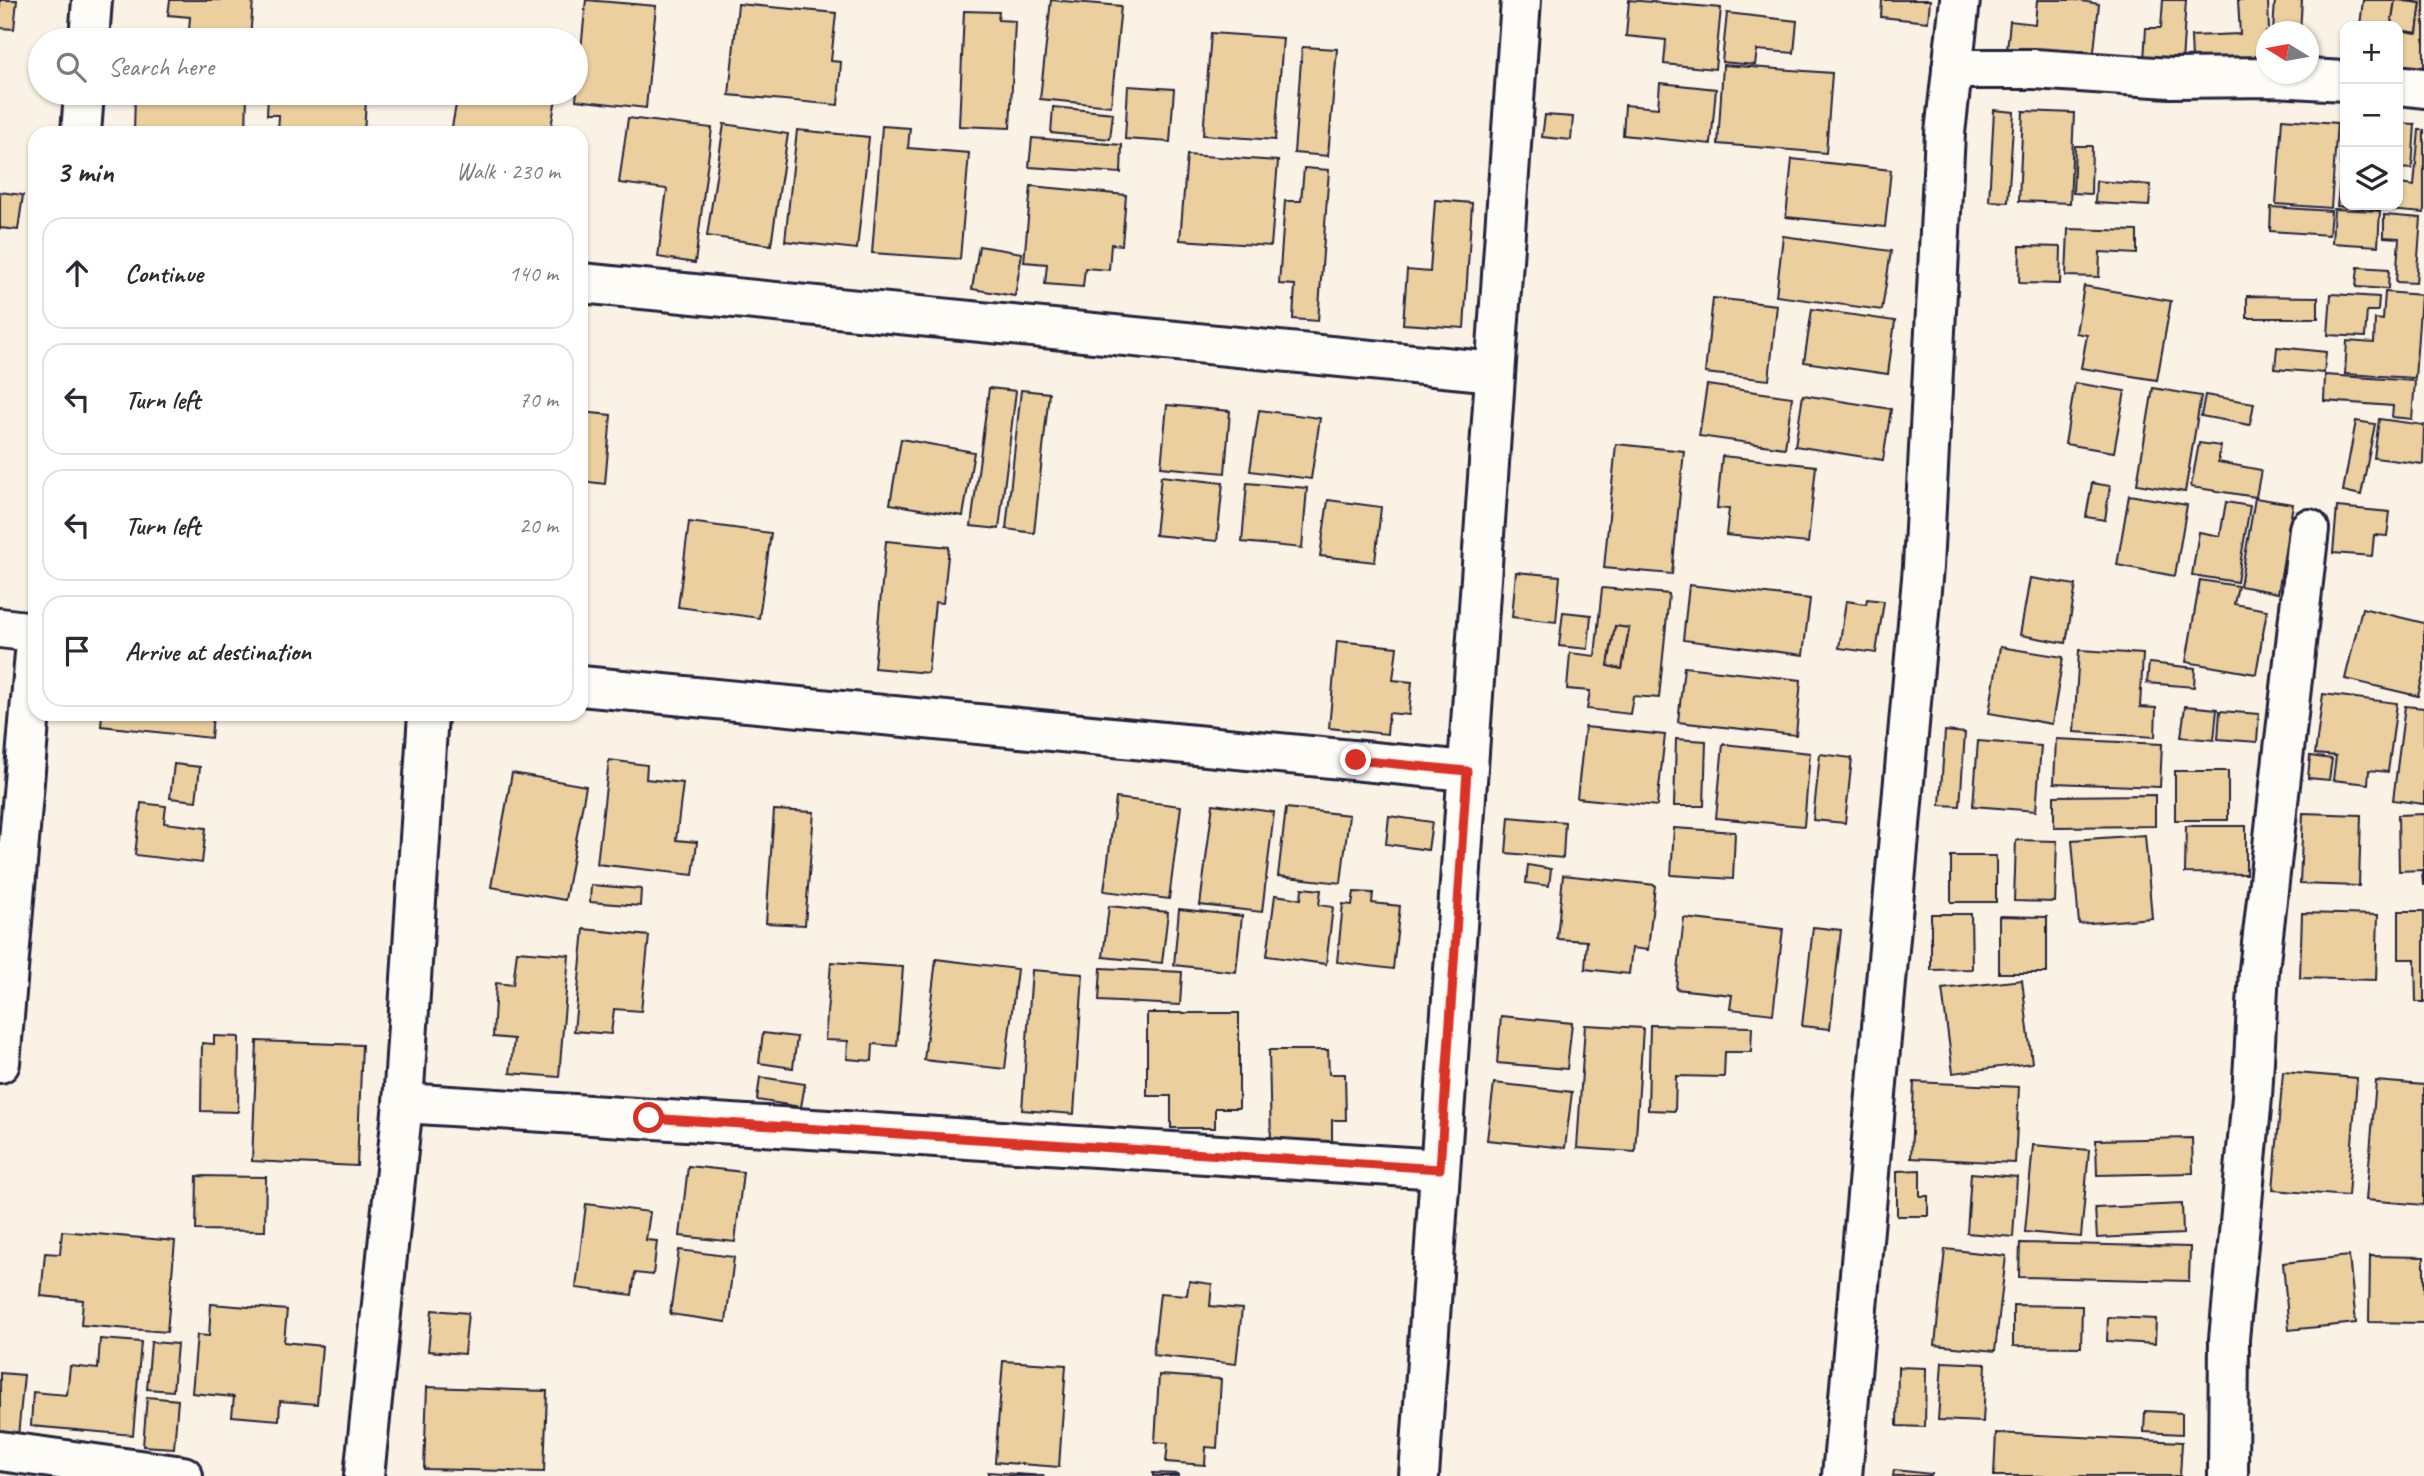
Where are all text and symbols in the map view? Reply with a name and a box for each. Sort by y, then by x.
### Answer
north arrow [2256,21,2319,84]
map controls [2340,21,2403,210]
button: + [2340,21,2403,84]
search box [28,28,588,105]
icon: search [52,48,90,86]
text: Search here [108,50,214,83]
button: − [2340,84,2403,147]
button: layers [2340,147,2403,210]
text: 3 min [56,153,113,191]
text: Walk · 230 m [456,157,560,186]
icon: ahead [58,254,96,292]
text: Continue [125,257,203,290]
text: 140 m [509,259,558,288]
icon: left [58,380,96,418]
text: Turn left [125,383,200,416]
text: 70 m [519,385,558,414]
icon: left [58,506,96,544]
text: Turn left [125,509,200,542]
text: 20 m [519,511,558,540]
icon: arrive [58,632,96,670]
text: Arrive at destination [125,635,311,668]
route end [1340,744,1371,775]
route start [633,1102,664,1133]

